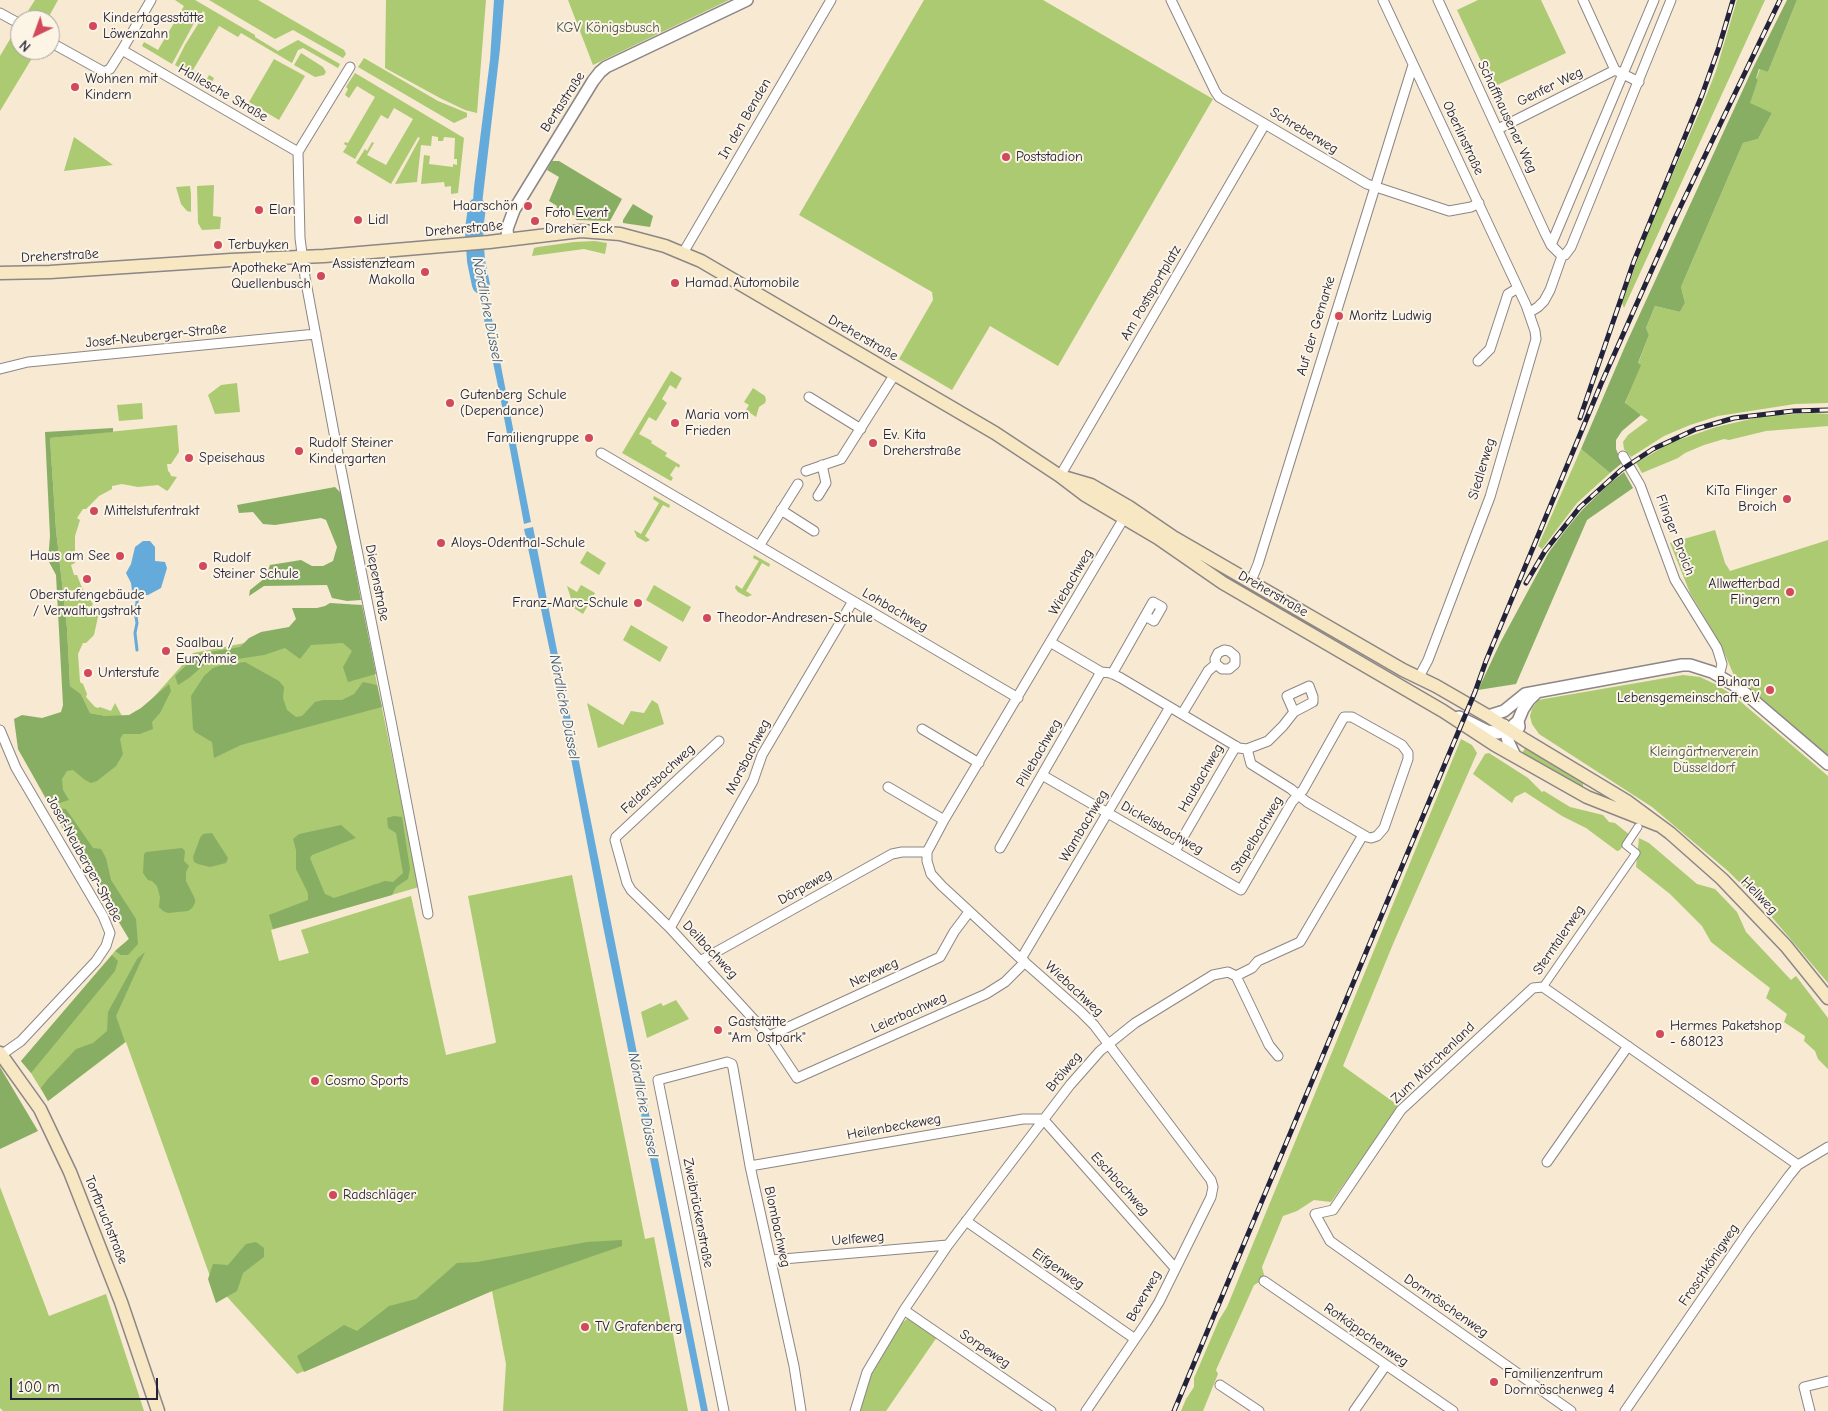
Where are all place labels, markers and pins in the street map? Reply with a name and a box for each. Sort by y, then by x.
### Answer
place label: Kindertagesstätte Löwenzahn [103,10,204,42]
marker: Kindertagesstätte Löwenzahn [87,20,99,32]
place label: Wohnen mit Kindern [85,71,157,104]
marker: Wohnen mit Kindern [69,81,81,93]
place label: Poststadion [1016,149,1083,165]
marker: Poststadion [1000,151,1012,163]
place label: Haarschön [453,198,518,214]
marker: Haarschön [522,200,534,212]
place label: Elan [269,202,295,218]
marker: Elan [253,204,265,216]
place label: Foto Event Dreher Eck [545,205,613,238]
place label: Lidl [368,212,389,228]
marker: Lidl [352,214,364,226]
marker: Foto Event Dreher Eck [529,215,541,227]
place label: Terbuyken [228,237,289,253]
marker: Terbuyken [212,239,224,251]
place label: Assistenzteam Makolla [332,256,415,288]
place label: Apotheke Am Quellenbusch [231,260,311,292]
marker: Assistenzteam Makolla [419,266,431,278]
marker: Apotheke Am Quellenbusch [315,270,327,282]
place label: Hamad Automobile [685,275,799,291]
marker: Hamad Automobile [669,277,681,289]
place label: Moritz Ludwig [1349,308,1432,324]
marker: Moritz Ludwig [1333,310,1345,322]
place label: Gutenberg Schule (Dependance) [460,387,566,420]
marker: Gutenberg Schule (Dependance) [444,397,456,409]
place label: Maria vom Frieden [685,407,749,440]
marker: Maria vom Frieden [669,417,681,429]
place label: Ev. Kita Dreherstraße [883,427,961,460]
place label: Familiengruppe [487,430,579,446]
marker: Familiengruppe [583,432,595,444]
place label: Rudolf Steiner Kindergarten [309,435,393,468]
marker: Ev. Kita Dreherstraße [867,437,879,449]
marker: Rudolf Steiner Kindergarten [293,445,305,457]
place label: Speisehaus [199,450,265,466]
marker: Speisehaus [183,452,195,464]
place label: KiTa Flinger Broich [1706,483,1777,516]
marker: KiTa Flinger Broich [1781,493,1793,505]
place label: Mittelstufentrakt [104,503,199,519]
marker: Mittelstufentrakt [88,505,100,517]
place label: Aloys-Odenthal-Schule [451,535,585,551]
marker: Aloys-Odenthal-Schule [435,537,447,549]
place label: Haus am See [30,548,110,564]
marker: Haus am See [114,550,126,562]
place label: Rudolf Steiner Schule [213,550,299,582]
marker: Rudolf Steiner Schule [197,560,209,572]
marker: Oberstufengebäude / Verwaltungstrakt [81,573,93,585]
place label: Allwetterbad Flingern [1708,576,1780,608]
marker: Allwetterbad Flingern [1784,586,1796,598]
place label: Oberstufengebäude / Verwaltungstrakt [29,587,145,620]
place label: Franz-Marc-Schule [512,595,628,611]
marker: Franz-Marc-Schule [632,597,644,609]
place label: Theodor-Andresen-Schule [717,610,873,626]
marker: Theodor-Andresen-Schule [701,612,713,624]
place label: Saalbau / Eurythmie [176,635,237,668]
marker: Saalbau / Eurythmie [160,645,172,657]
place label: Unterstufe [98,665,159,681]
marker: Unterstufe [82,667,94,679]
place label: Buhara Lebensgemeinschaft e.V. [1617,674,1760,706]
marker: Buhara Lebensgemeinschaft e.V. [1764,684,1776,696]
place label: Gaststätte "Am Ostpark" [728,1014,806,1046]
place label: Hermes Paketshop - 680123 [1670,1018,1782,1050]
marker: Gaststätte "Am Ostpark" [712,1024,724,1036]
marker: Hermes Paketshop - 680123 [1654,1028,1666,1040]
place label: Cosmo Sports [325,1073,408,1089]
marker: Cosmo Sports [309,1075,321,1087]
place label: Radschläger [343,1187,416,1203]
marker: Radschläger [327,1189,339,1201]
place label: TV Grafenberg [595,1319,682,1335]
marker: TV Grafenberg [579,1321,591,1333]
place label: Familienzentrum Dornröschenweg 4 [1504,1366,1615,1398]
marker: Familienzentrum Dornröschenweg 4 [1488,1376,1500,1388]

